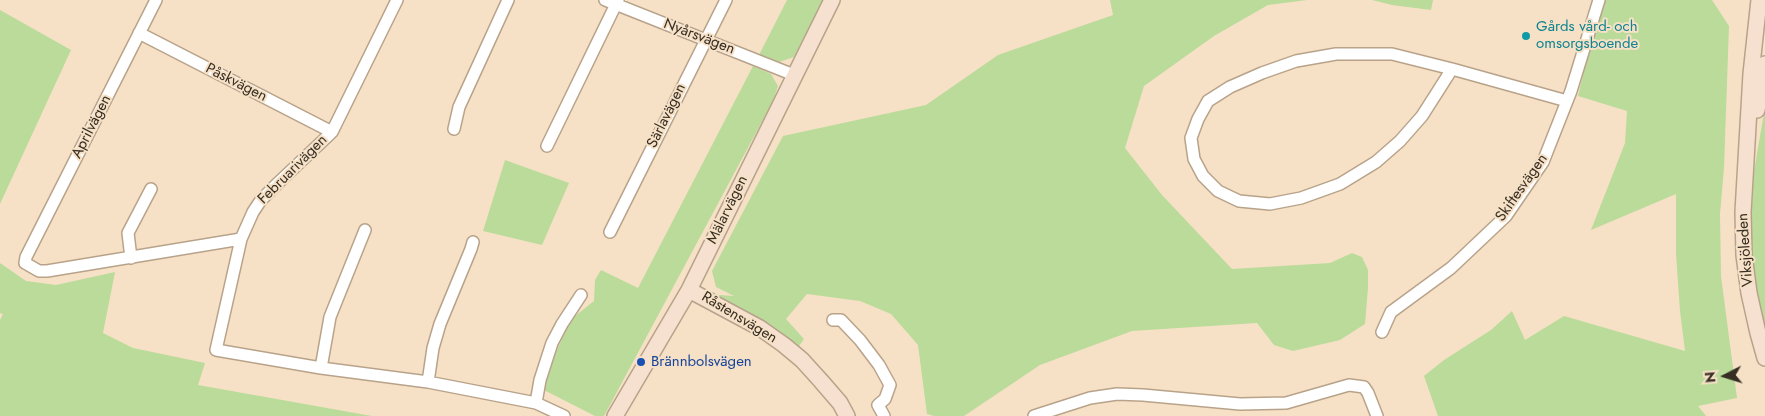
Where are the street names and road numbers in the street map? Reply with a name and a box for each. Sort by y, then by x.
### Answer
street label: Nyårsvägen [661,15,737,59]
street label: Påskvägen [202,60,270,106]
street label: Särlavägen [644,81,690,151]
street label: Aprilvägen [68,92,116,162]
street label: Februarivägen [255,132,331,208]
street label: Skiftesvägen [1492,151,1552,225]
street label: Mälarvägen [704,173,752,247]
street label: Viksjöleden [1734,213,1758,287]
street label: Råstensvägen [698,288,780,348]

